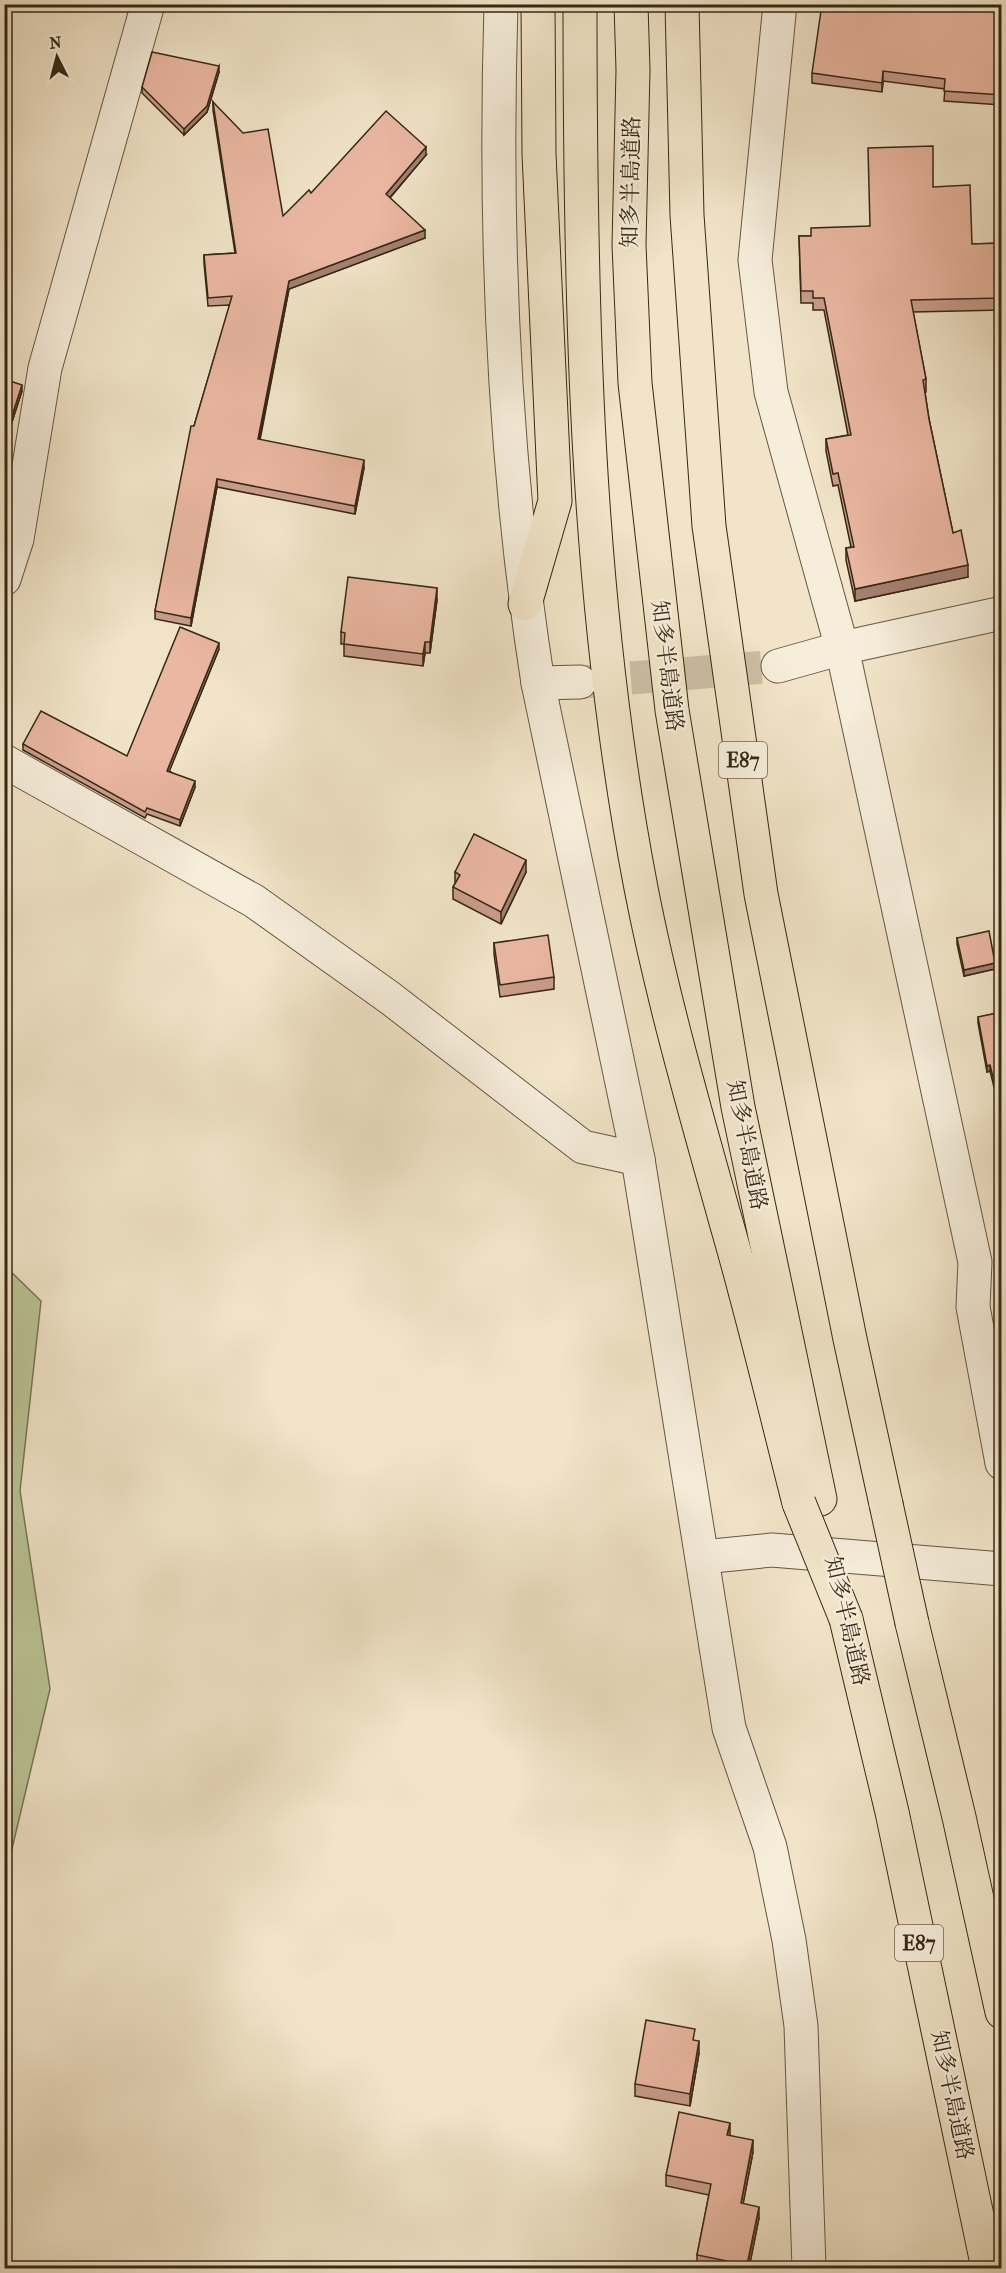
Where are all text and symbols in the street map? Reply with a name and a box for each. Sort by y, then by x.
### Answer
north arrow [27,27,87,87]
text: N [48,32,63,53]
street label: 知多半島道路 [617,116,645,248]
street label: 知多半島道路 [646,599,688,733]
road number: E87 [719,742,767,778]
street label: 知多半島道路 [722,1078,772,1212]
street label: 知多半島道路 [819,1554,875,1688]
road number: E87 [895,1925,943,1961]
street label: 知多半島道路 [926,2028,978,2162]

